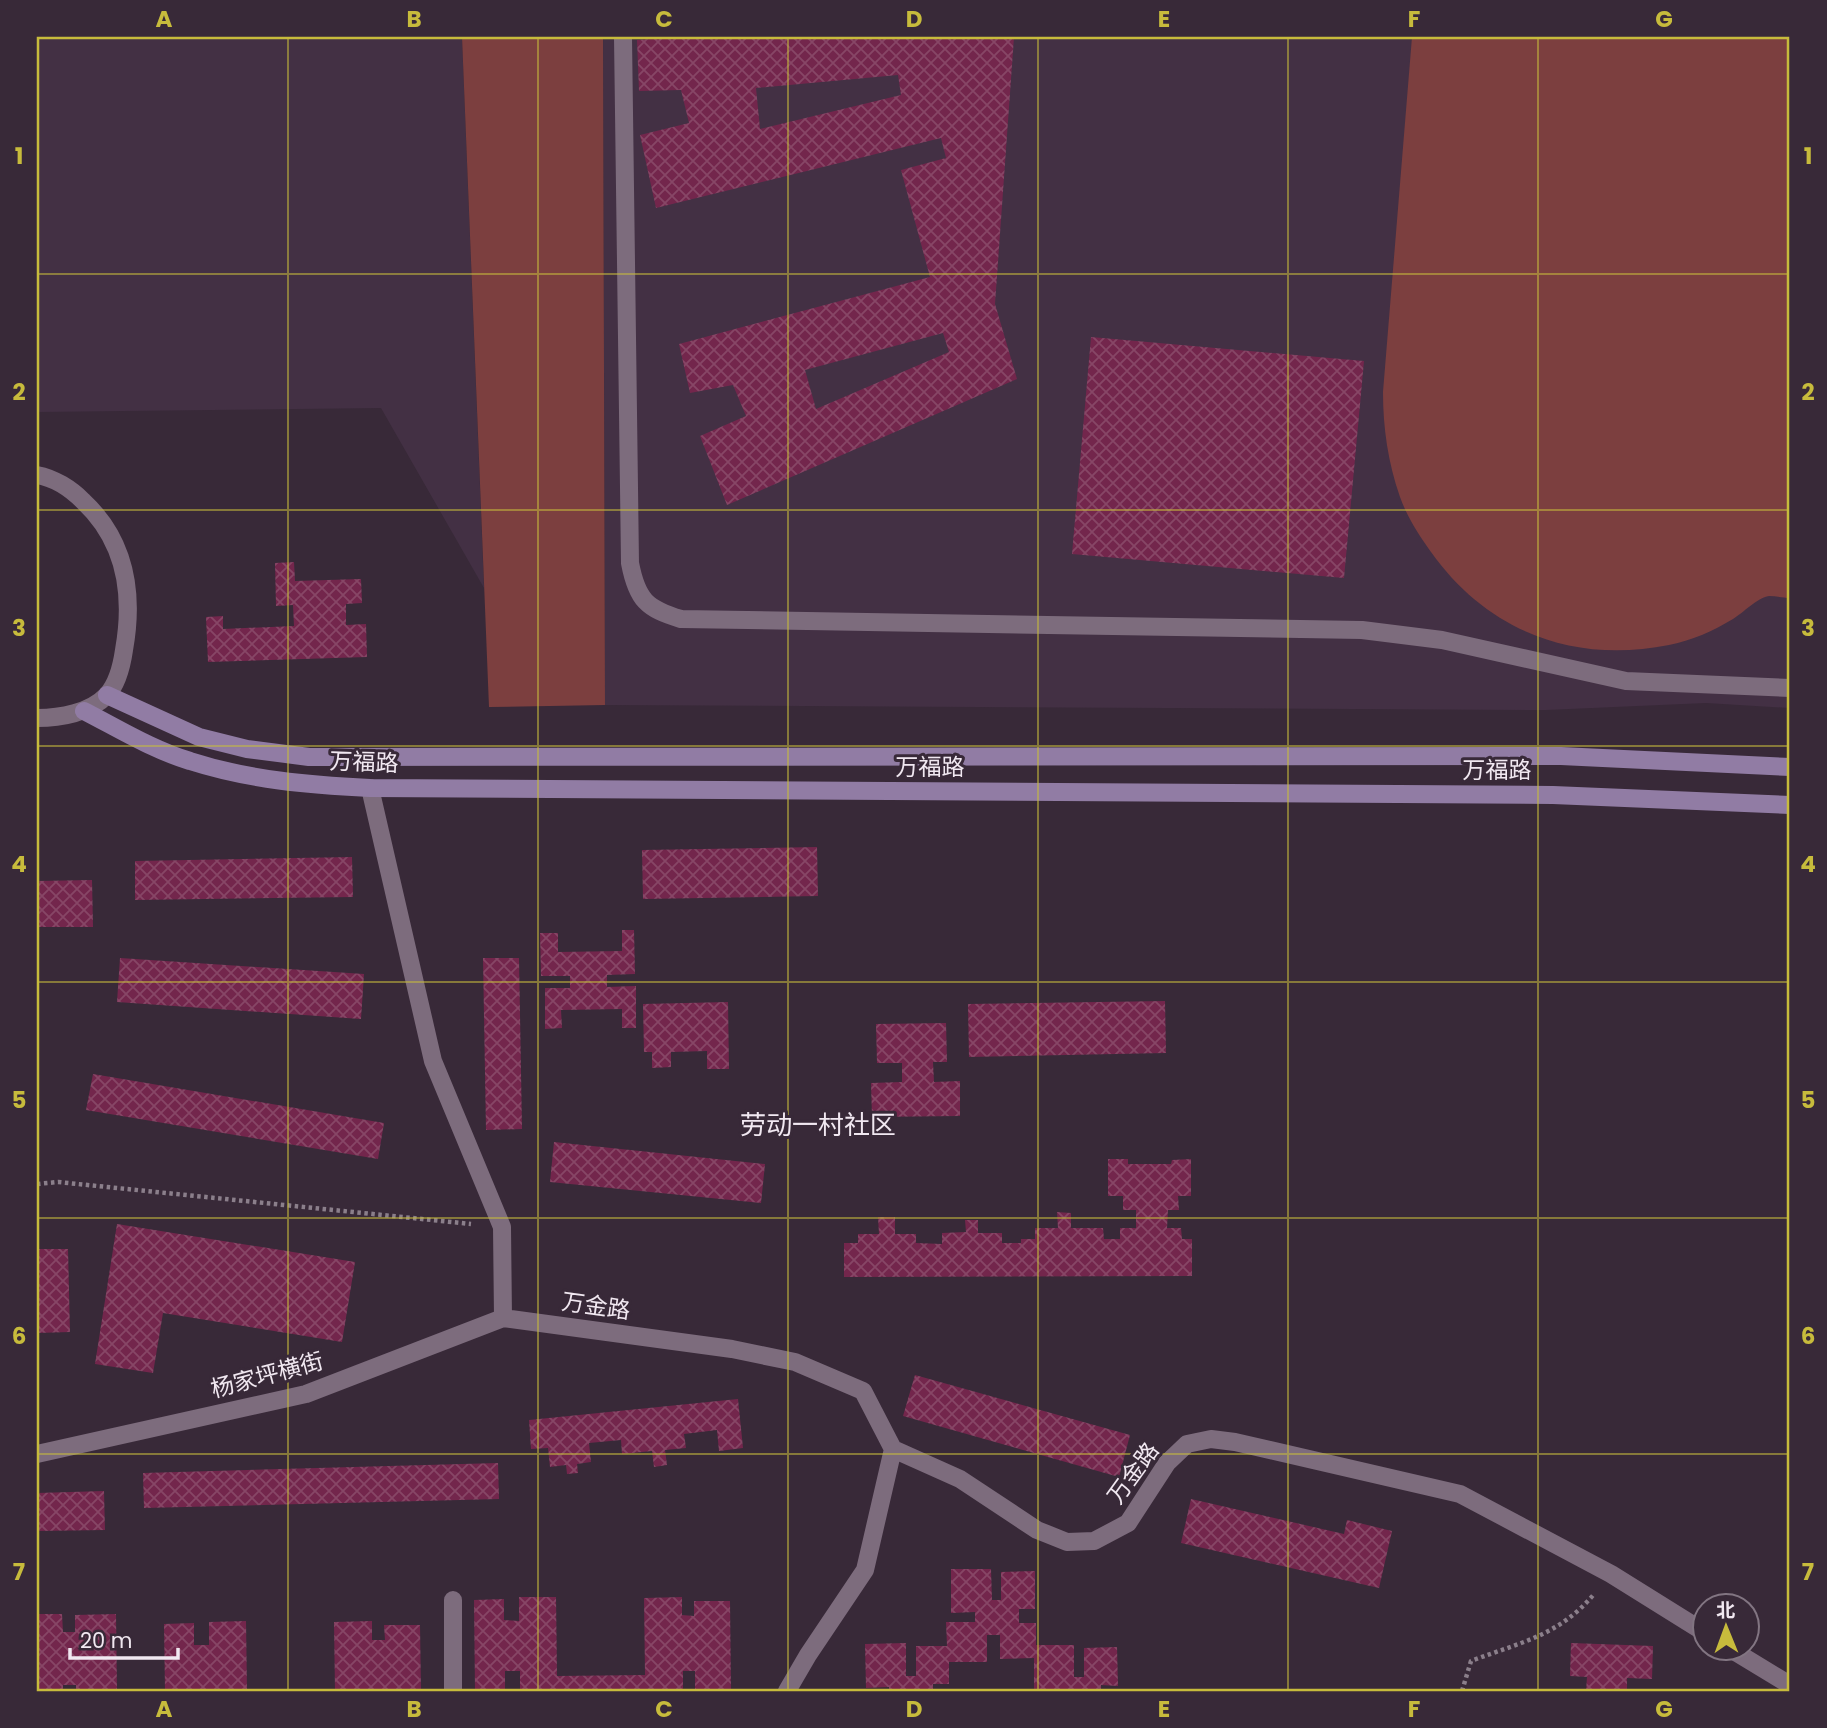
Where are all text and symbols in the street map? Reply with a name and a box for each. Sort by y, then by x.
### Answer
text: A [156,3,173,35]
text: B [406,3,422,35]
text: C [655,3,673,35]
text: D [906,3,922,35]
text: E [1158,3,1170,35]
text: F [1408,3,1420,35]
text: G [1655,3,1673,35]
text: 1 [15,140,23,172]
text: 1 [1804,140,1812,172]
text: 2 [12,376,26,408]
text: 2 [1801,376,1815,408]
text: 3 [12,612,26,644]
text: 3 [1801,612,1815,644]
street label: 万福路 [329,745,399,779]
street label: 万福路 [896,751,965,783]
street label: 万福路 [1463,754,1532,786]
text: 4 [11,848,27,880]
text: 4 [1800,848,1816,880]
text: 5 [12,1084,26,1116]
text: 5 [1801,1084,1815,1116]
district label: 劳动一村社区 [740,1107,896,1143]
street label: 万金路 [560,1285,632,1327]
text: 6 [12,1320,26,1352]
text: 6 [1801,1320,1815,1352]
street label: 杨家坪横街 [207,1345,327,1405]
street label: 万金路 [1100,1436,1166,1510]
text: 7 [13,1556,25,1588]
text: 7 [1802,1556,1814,1588]
north arrow [1690,1592,1760,1662]
text: 北 [1716,1597,1735,1624]
scale bar [70,1616,178,1660]
text: 20 m [80,1626,133,1655]
text: A [156,1693,173,1725]
text: B [406,1693,422,1725]
text: C [655,1693,673,1725]
text: D [906,1693,922,1725]
text: E [1158,1693,1170,1725]
text: F [1408,1693,1420,1725]
text: G [1655,1693,1673,1725]

